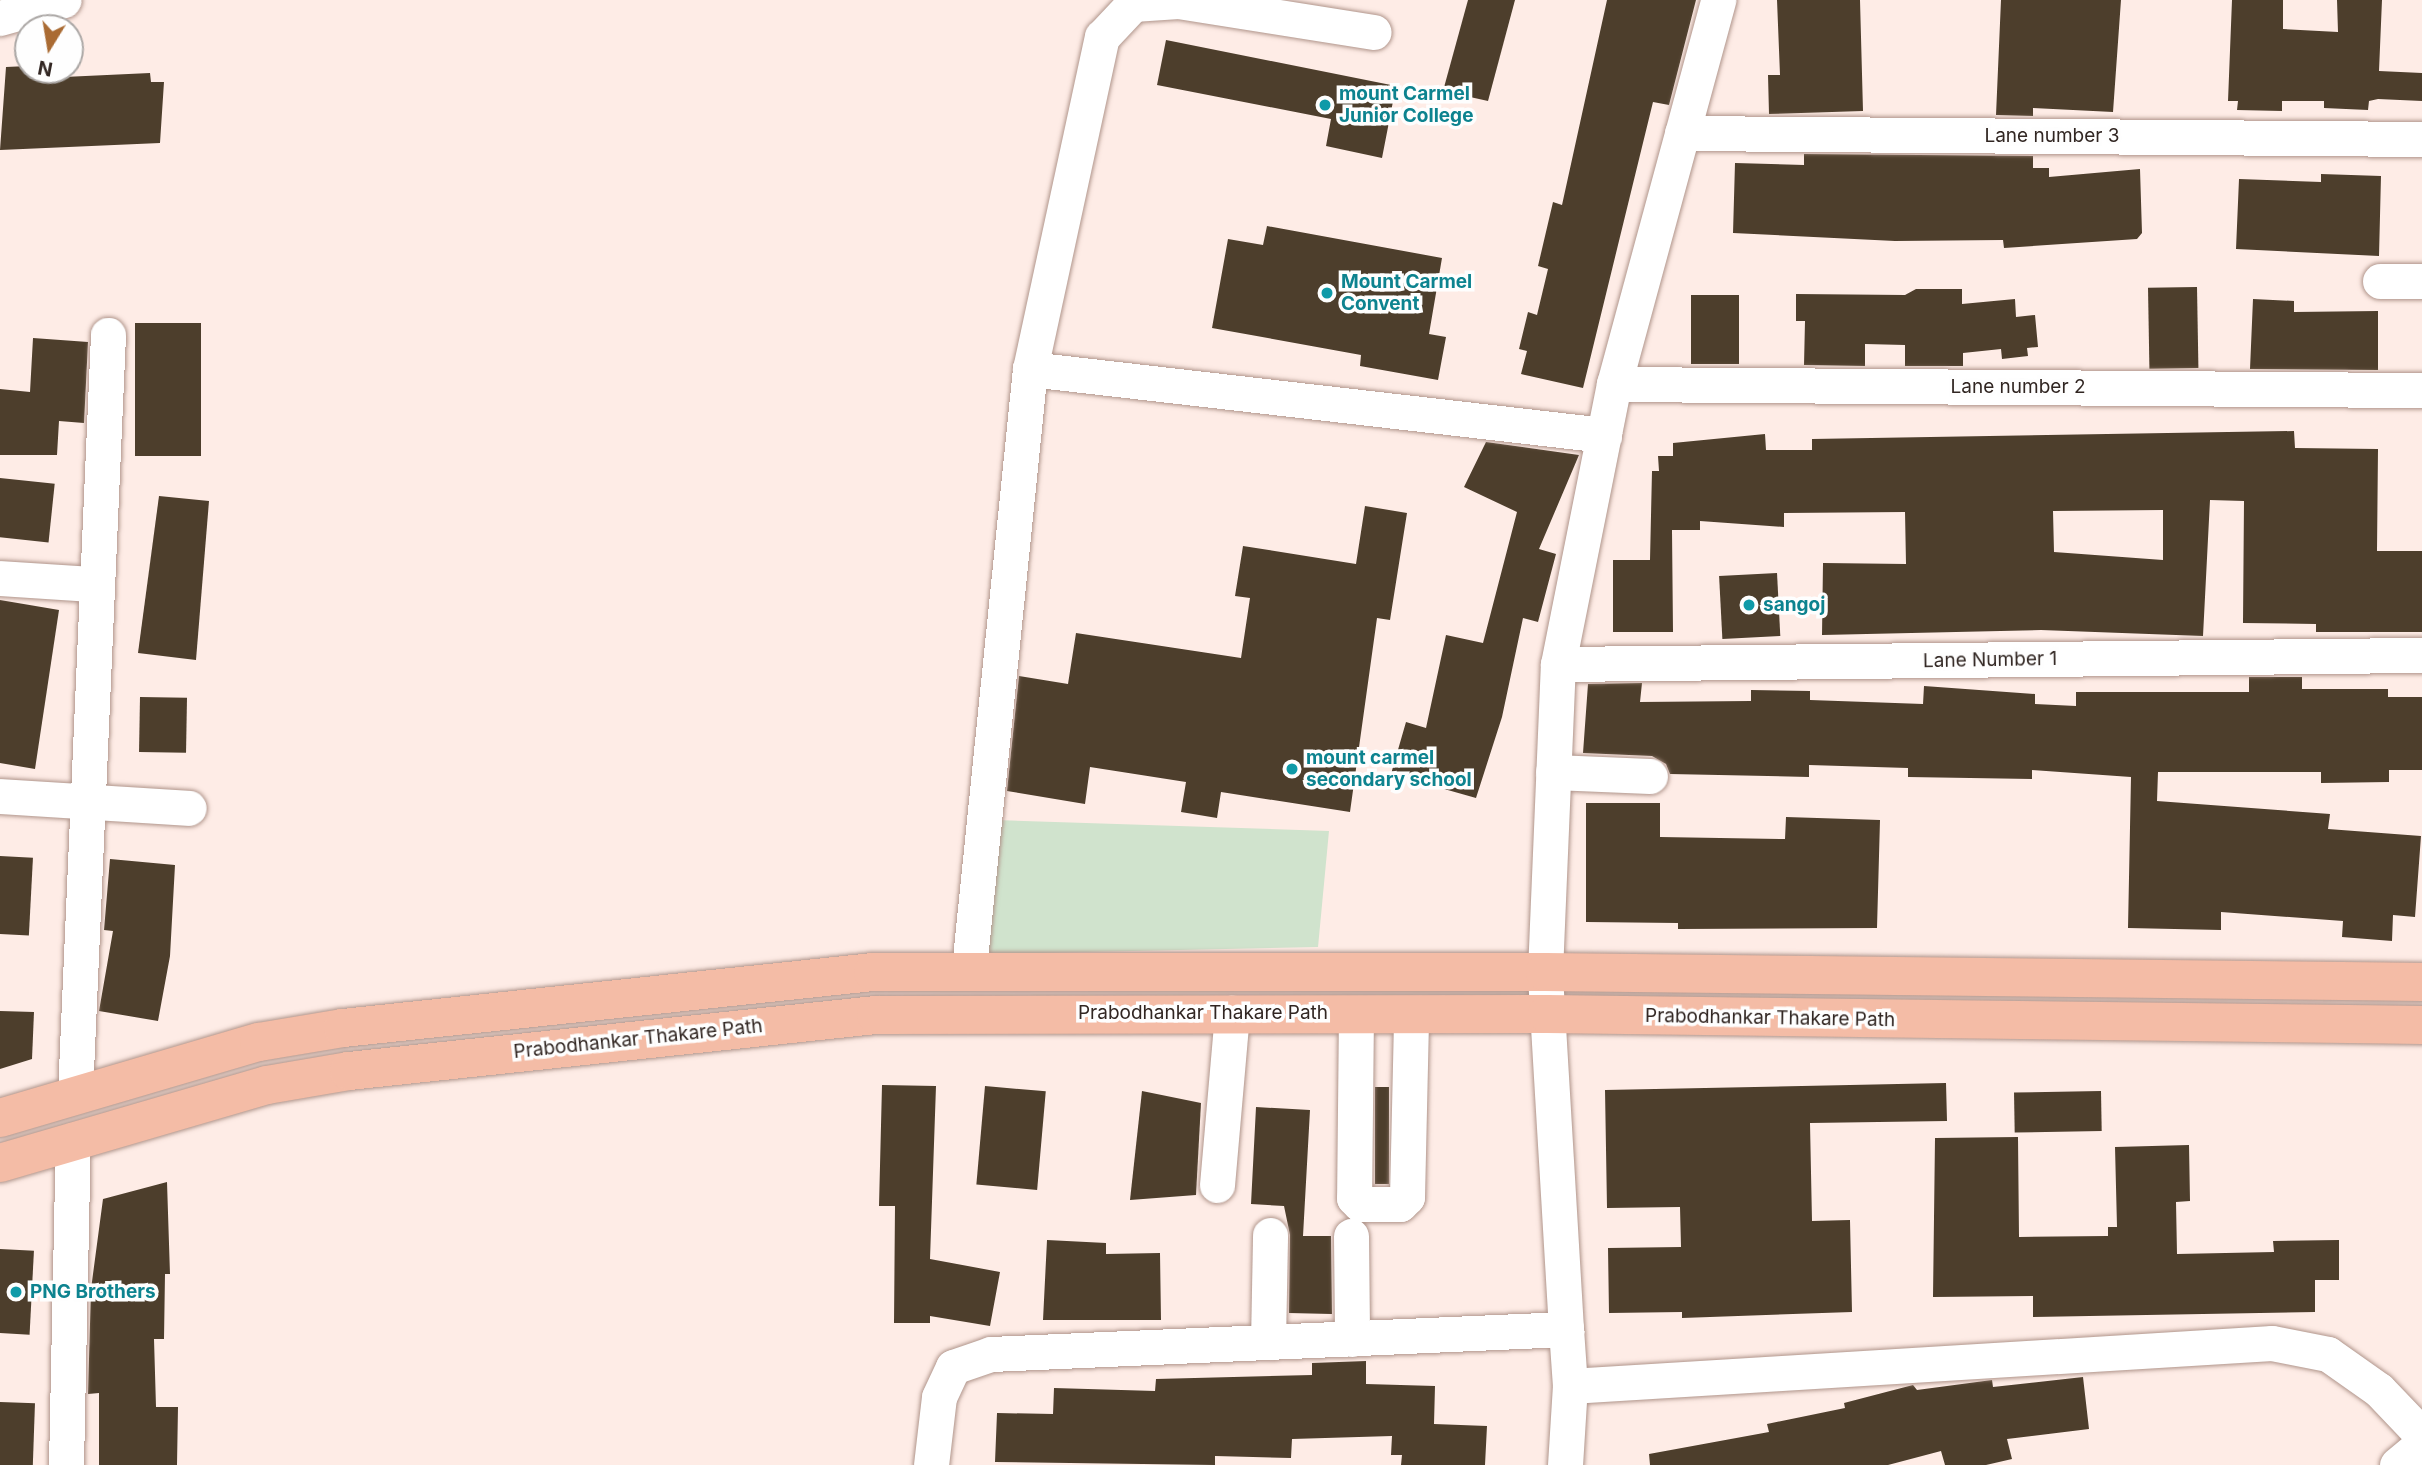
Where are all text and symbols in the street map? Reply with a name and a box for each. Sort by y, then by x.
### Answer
north arrow [14,14,84,84]
text: N [36,55,55,81]
place label: mount Carmel Junior College [1339,83,1473,127]
marker: mount Carmel Junior College [1317,97,1333,113]
street label: Lane number 3 [1984,125,2120,147]
place label: Mount Carmel Convent [1341,271,1472,315]
marker: Mount Carmel Convent [1319,285,1335,301]
street label: Lane number 2 [1951,376,2085,398]
place label: sangoj [1763,594,1825,616]
marker: sangoj [1741,597,1757,613]
street label: Lane Number 1 [1923,647,2057,673]
place label: mount carmel secondary school [1306,747,1472,791]
marker: mount carmel secondary school [1284,761,1300,777]
street label: Prabodhankar Thakare Path [1078,1002,1328,1024]
street label: Prabodhankar Thakare Path [1645,1004,1895,1032]
street label: Prabodhankar Thakare Path [512,1015,764,1063]
place label: PNG Brothers [30,1281,156,1303]
marker: PNG Brothers [8,1284,24,1300]

